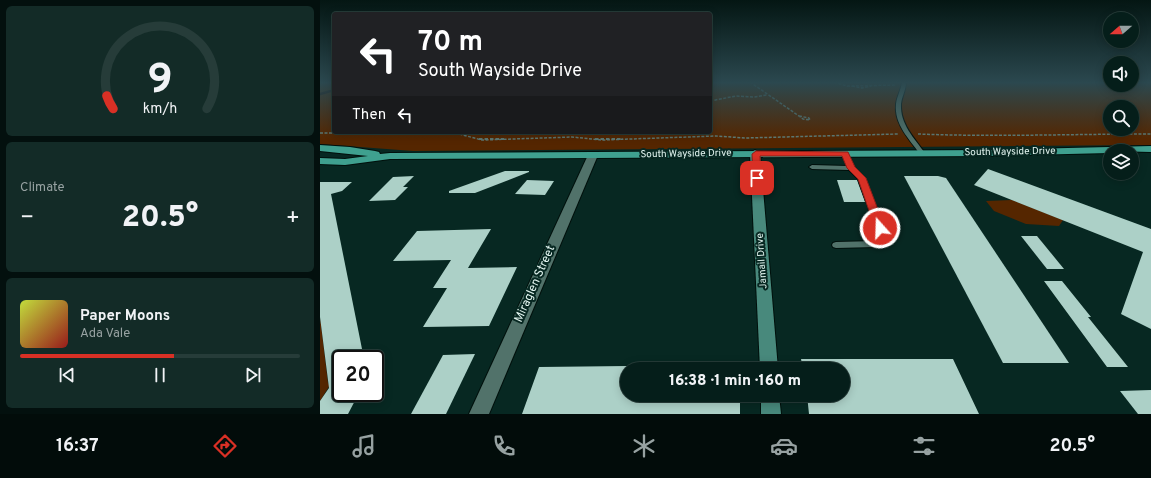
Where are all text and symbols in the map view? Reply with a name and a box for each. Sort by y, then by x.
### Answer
north arrow [1103,12,1139,48]
map controls [1103,12,1139,180]
text: 70 m [418,25,483,61]
icon: left [352,28,404,80]
text: 9 [147,55,173,108]
button: sound [1103,56,1139,92]
text: South Wayside Drive [418,60,582,83]
text: km/h [143,100,177,118]
button: search [1103,100,1139,136]
icon: left [394,104,416,126]
text: Then [352,106,386,125]
button: layers [1103,144,1139,180]
street label: South Wayside Drive [964,145,1056,159]
street label: South Wayside Drive [640,147,732,161]
pin [740,161,774,195]
icon: arrive [746,167,768,189]
text: Climate [20,180,65,196]
text: 20.5° [122,200,198,237]
text: − [20,205,34,232]
text: + [286,205,300,232]
position arrow [859,207,901,249]
street label: Jamail Drive [754,233,770,289]
street label: Miraglen Street [511,243,559,325]
text: Paper Moons [80,307,170,326]
text: Ada Vale [80,326,130,342]
speed limit sign: 20 [332,350,384,402]
icon: previous [56,364,78,386]
icon: pause [149,364,171,386]
icon: next [242,364,264,386]
text: 16:38 · 1 min · 160 m [669,372,801,391]
icon: directions [211,432,239,460]
icon: music [350,432,378,460]
icon: phone [490,432,518,460]
icon: climate [630,432,658,460]
icon: car [770,432,798,460]
icon: filters [910,432,938,460]
text: 16:37 [56,435,99,458]
text: 20.5° [1049,435,1095,458]

